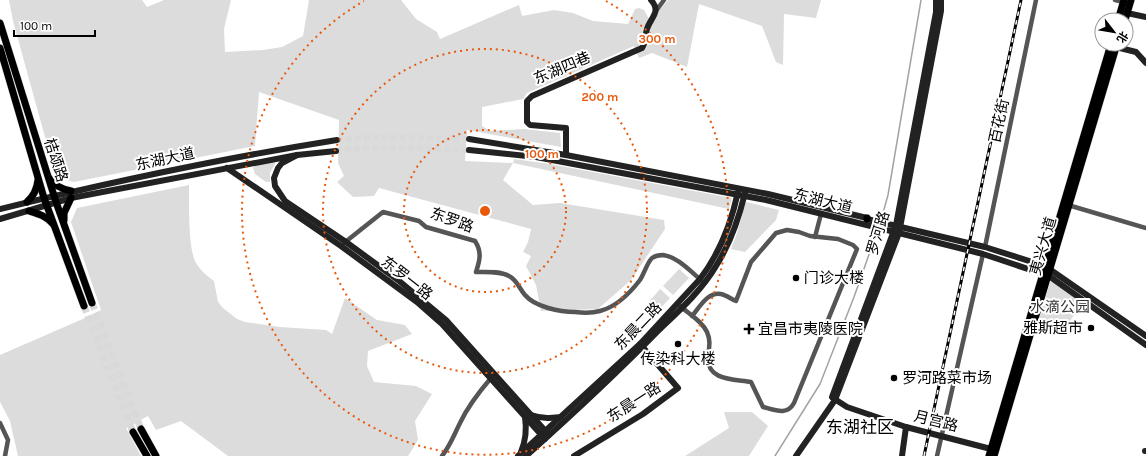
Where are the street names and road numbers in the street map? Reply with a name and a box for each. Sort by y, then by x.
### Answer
street label: 东湖四巷 [531,48,593,88]
street label: 百花街 [986,97,1012,145]
street label: 桔颂路 [40,136,72,184]
street label: 东湖大道 [134,144,196,174]
street label: 东湖大道 [792,185,854,217]
street label: 东罗路 [428,204,476,236]
street label: 罗河路 [863,209,893,257]
street label: 夷兴大道 [1026,215,1060,277]
street label: 东罗一路 [378,252,436,304]
street label: 东晨二路 [611,298,665,354]
street label: 东晨一路 [604,378,664,426]
street label: 月宫路 [912,407,960,435]

